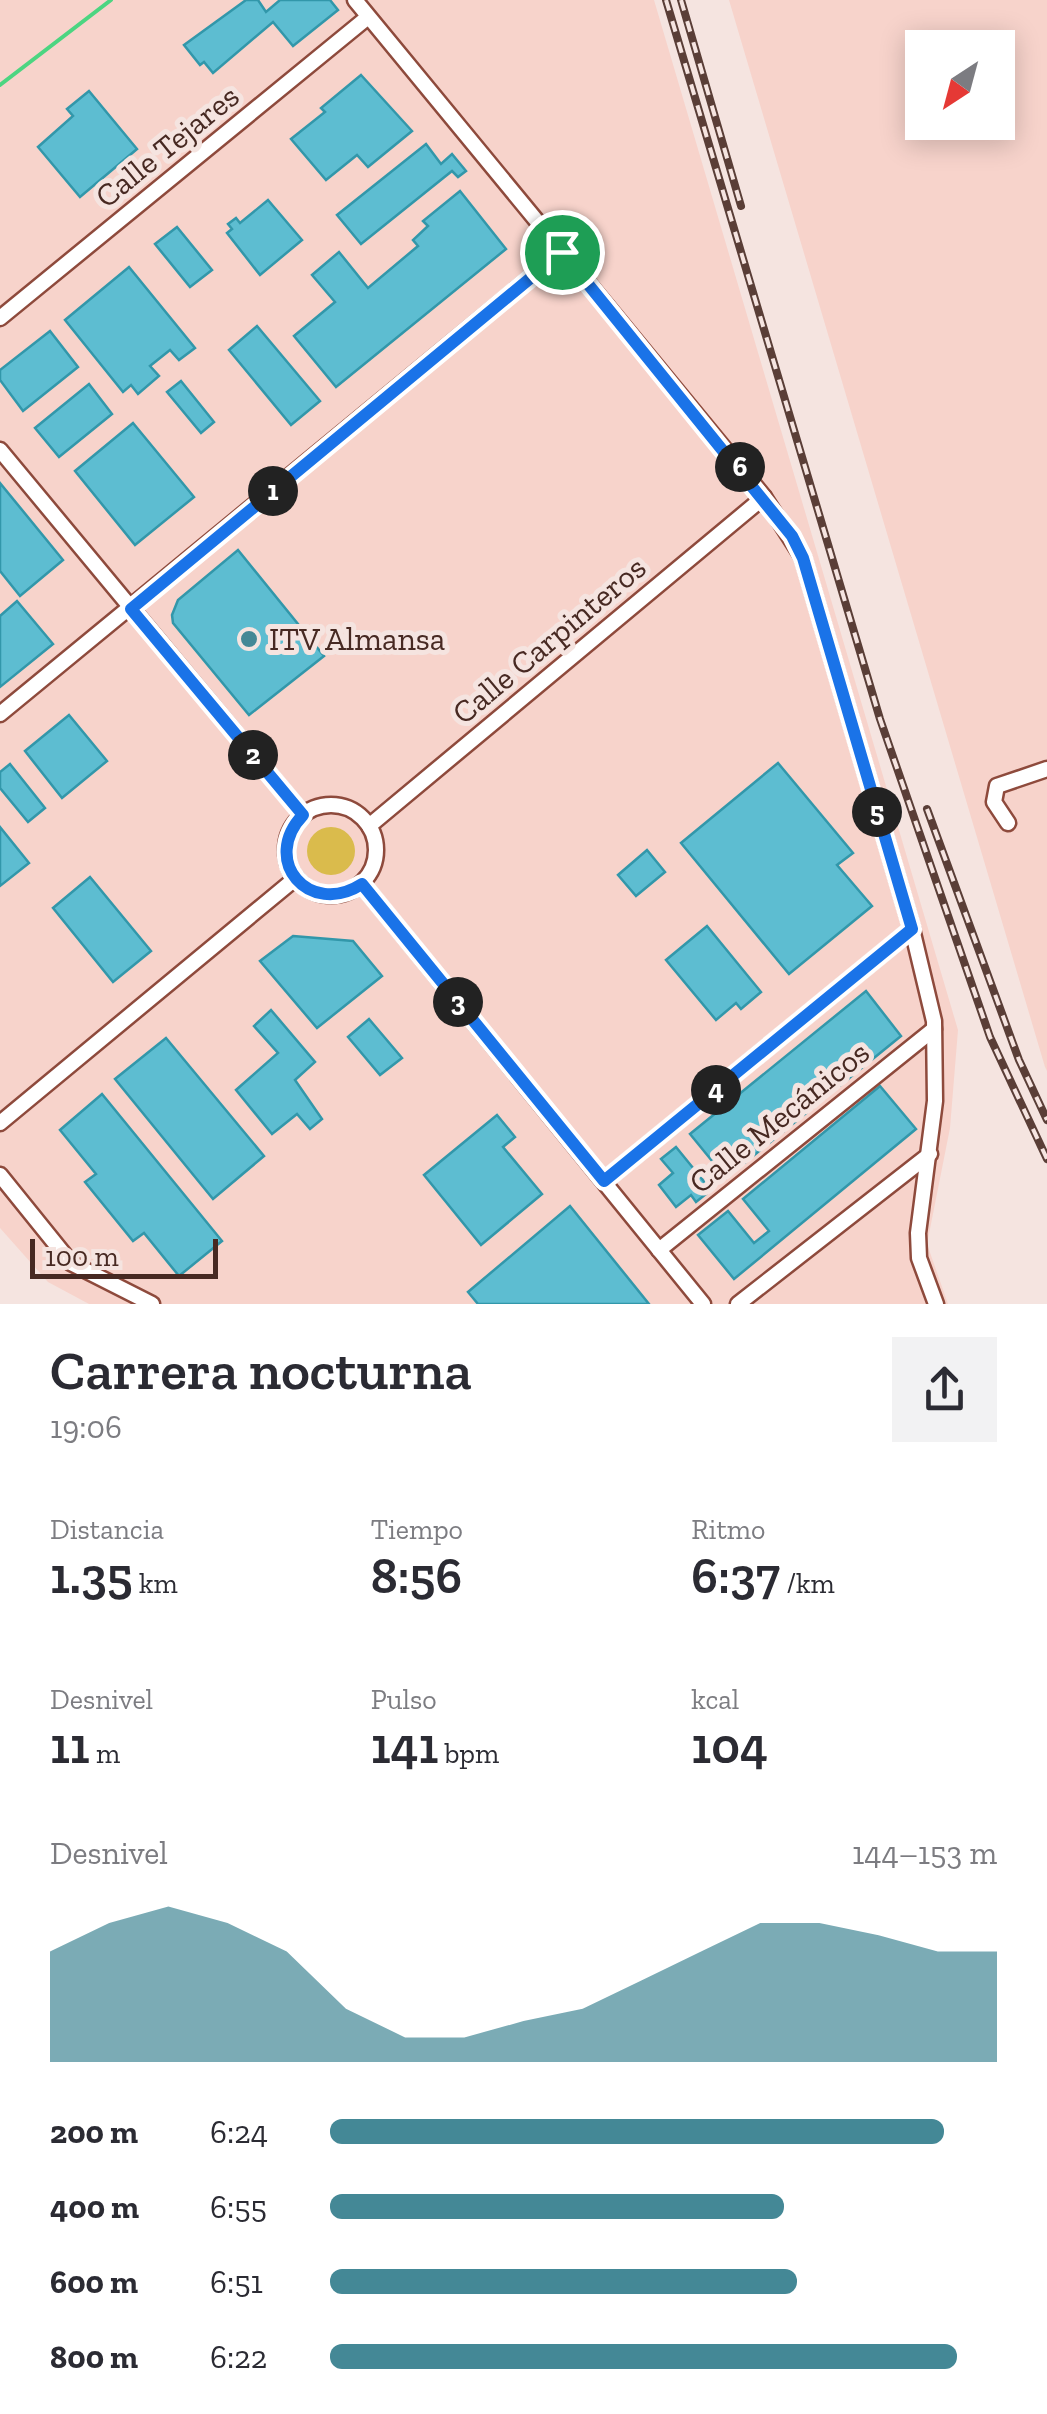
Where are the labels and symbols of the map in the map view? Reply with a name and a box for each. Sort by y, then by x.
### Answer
north arrow [905,30,1015,140]
street label: Calle Tejares [88,77,246,215]
pin [520,210,605,295]
pin: 6 [715,442,765,492]
pin: 1 [248,466,298,516]
street label: Calle Carpinteros [445,548,653,732]
place label: ITV Almansa [269,620,445,658]
marker: ITV Almansa [238,628,260,650]
pin: 2 [228,730,278,780]
pin: 5 [852,787,902,837]
pin: 3 [433,977,483,1027]
street label: Calle Mecánicos [681,1033,877,1201]
pin: 4 [691,1065,741,1115]
scale bar [30,1234,218,1278]

